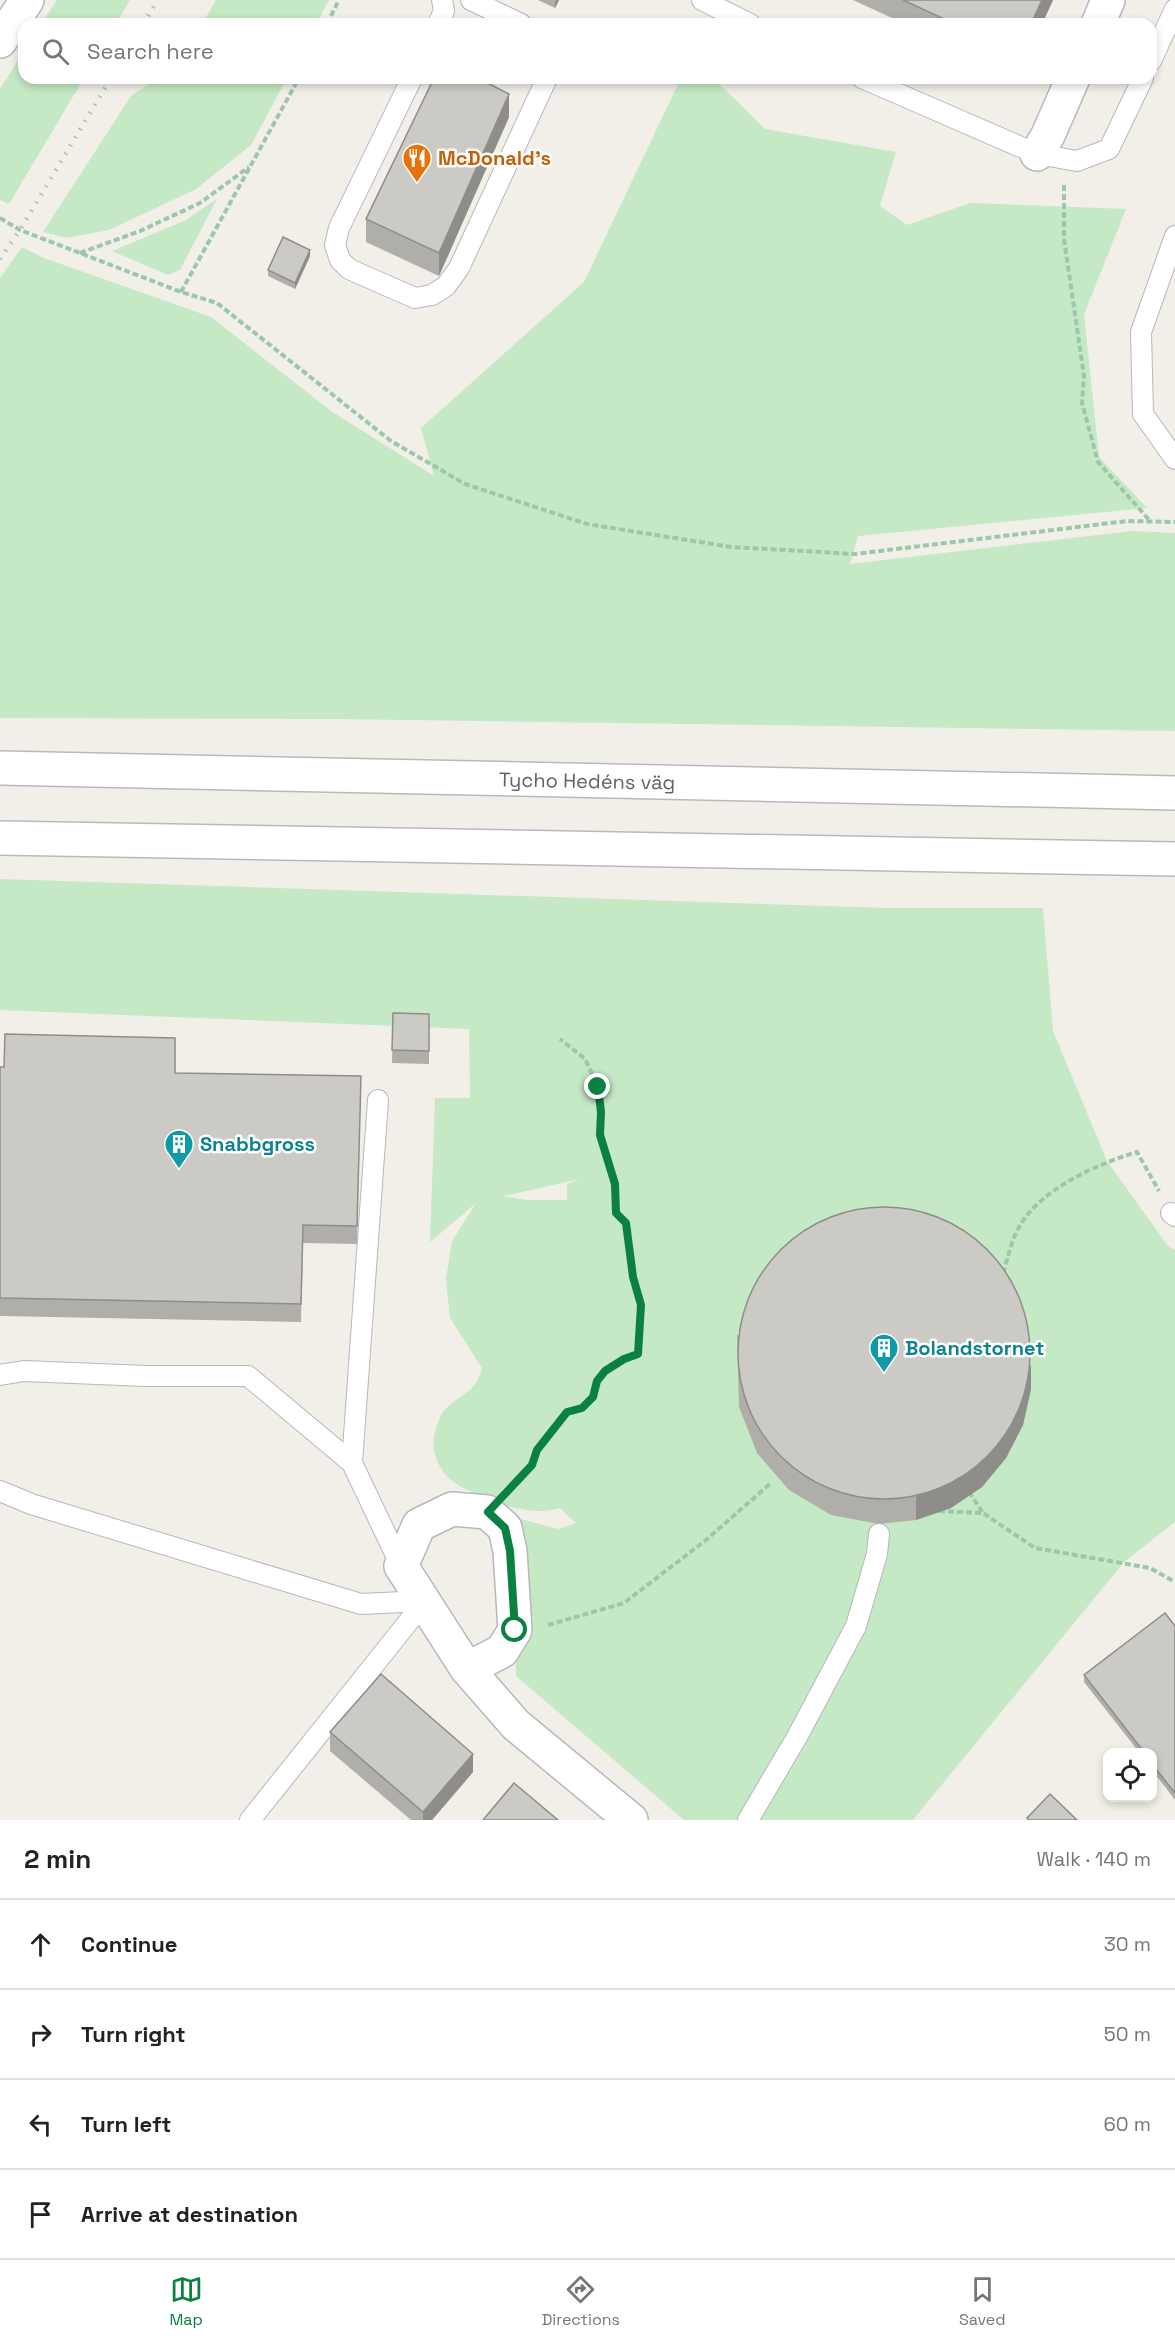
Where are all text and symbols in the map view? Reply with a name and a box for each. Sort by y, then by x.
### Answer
search box [18,18,1157,84]
icon: search [39,35,72,68]
text: Search here [87,37,214,65]
restaurant icon: McDonald's [401,142,433,184]
place label: McDonald's [438,145,551,171]
street label: Tycho Hedéns väg [499,766,675,796]
route end [584,1073,610,1099]
building icon: Snabbgross [163,1128,195,1170]
place label: Snabbgross [200,1131,315,1157]
building icon: Bolandstornet [868,1332,900,1374]
place label: Bolandstornet [905,1335,1044,1361]
route start [501,1616,527,1642]
map controls [1103,1748,1157,1802]
button: locate [1103,1748,1157,1802]
text: 2 min [24,1842,91,1876]
text: Walk · 140 m [1037,1846,1151,1872]
icon: ahead [24,1928,57,1961]
text: Continue [81,1930,177,1958]
text: 30 m [1104,1931,1151,1957]
icon: right [24,2018,57,2051]
text: Turn right [81,2020,186,2048]
text: 50 m [1104,2021,1151,2047]
icon: left [24,2108,57,2141]
text: Turn left [81,2110,171,2138]
text: 60 m [1104,2111,1151,2137]
icon: arrive [24,2198,57,2231]
text: Arrive at destination [81,2200,298,2228]
tab: Map [169,2273,203,2330]
tab: Directions [542,2273,620,2330]
tab: Saved [959,2273,1006,2330]

